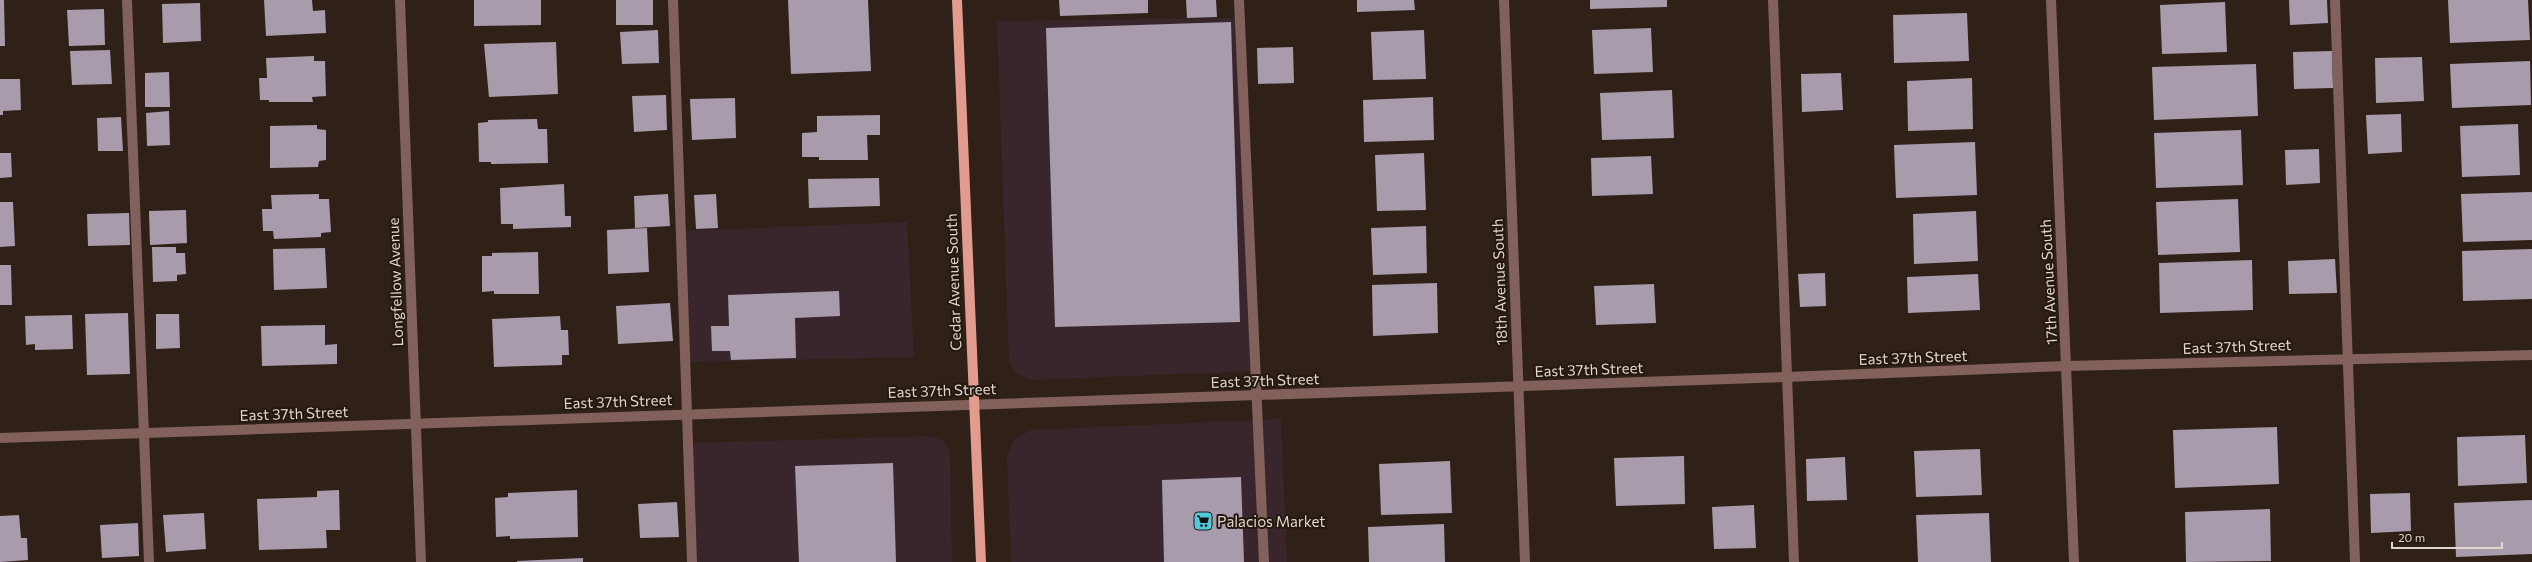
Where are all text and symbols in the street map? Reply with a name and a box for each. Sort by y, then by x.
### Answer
street label: Cedar Avenue South [942,213,964,351]
street label: Longfellow Avenue [384,217,406,347]
street label: 18th Avenue South [1488,218,1510,346]
street label: 17th Avenue South [2036,219,2060,345]
street label: East 37th Street [2182,335,2292,357]
street label: East 37th Street [1858,346,1968,368]
street label: East 37th Street [1534,358,1644,380]
street label: East 37th Street [1210,369,1320,391]
street label: East 37th Street [887,379,997,401]
street label: East 37th Street [563,390,673,412]
street label: East 37th Street [239,402,349,424]
supermarket icon: Palacios Market [1192,510,1214,532]
place label: Palacios Market [1217,512,1326,530]
scale bar [2392,524,2502,550]
text: 20 m [2398,530,2425,544]

